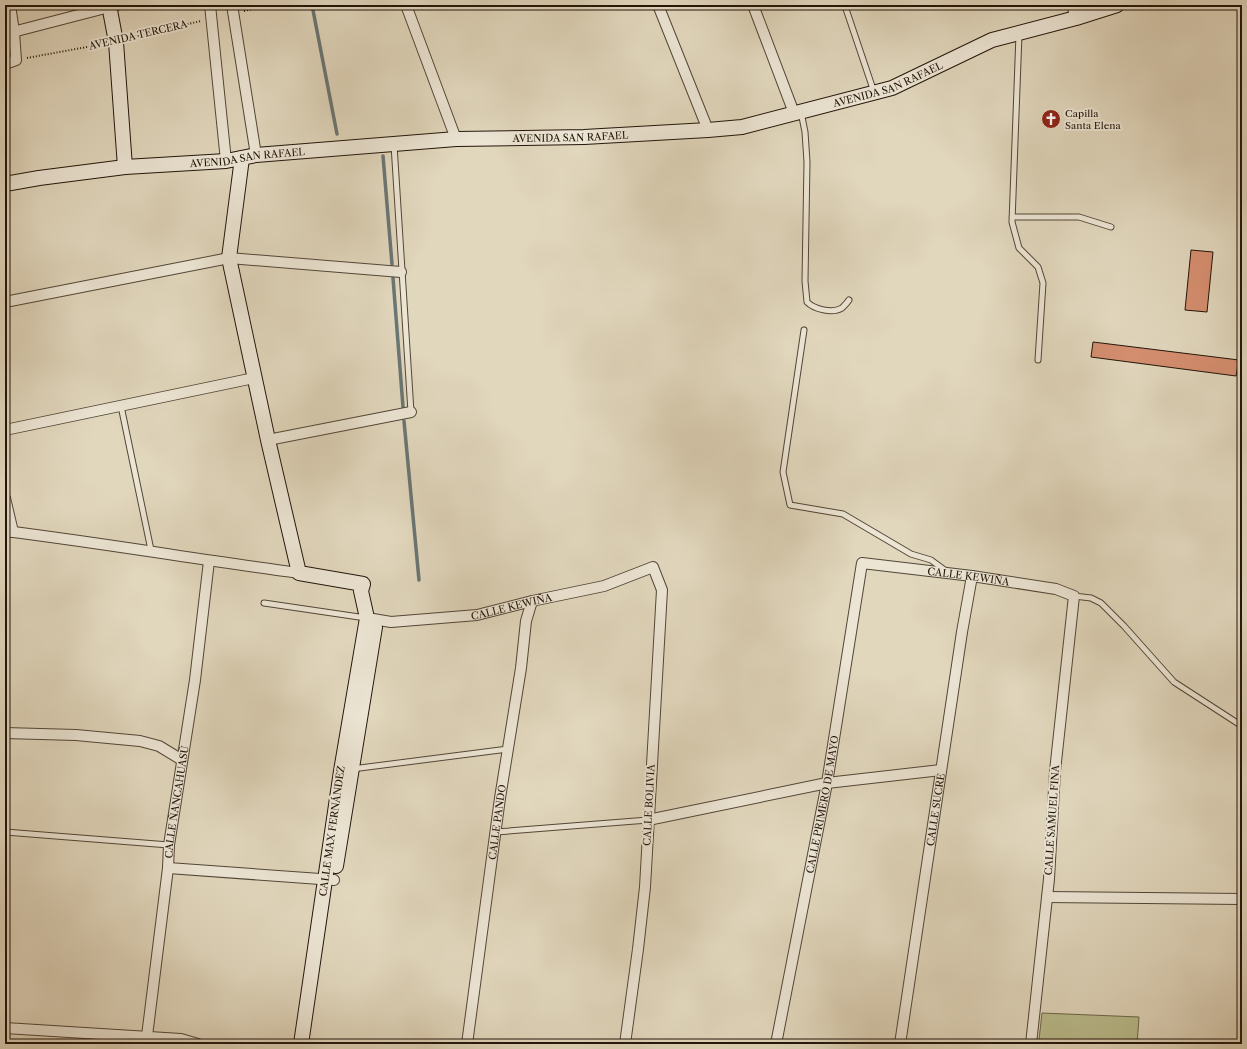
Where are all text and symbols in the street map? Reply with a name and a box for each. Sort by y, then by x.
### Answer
street label: AVENIDA TERCERA [86,17,189,53]
street label: AVENIDA SAN RAFAEL [830,58,945,110]
place label: Capilla Santa Elena [1065,107,1122,132]
church icon: Capilla Santa Elena [1040,108,1062,130]
street label: AVENIDA SAN RAFAEL [511,128,629,145]
street label: AVENIDA SAN RAFAEL [188,145,306,170]
street label: CALLE KEWIÑA [927,564,1011,588]
street label: CALLE KEWIÑA [470,590,554,622]
street label: CALLE PRIMERO DE MAYO [803,734,841,875]
street label: CALLE ÑANCAHUASÚ [162,744,191,859]
street label: CALLE BOLIVIA [640,763,658,846]
street label: CALLE SAMUEL FINA [1042,764,1062,876]
street label: CALLE MAX FERNÁNDEZ [316,765,348,897]
street label: CALLE SUCRE [923,772,947,847]
street label: CALLE PANDO [485,783,509,861]

